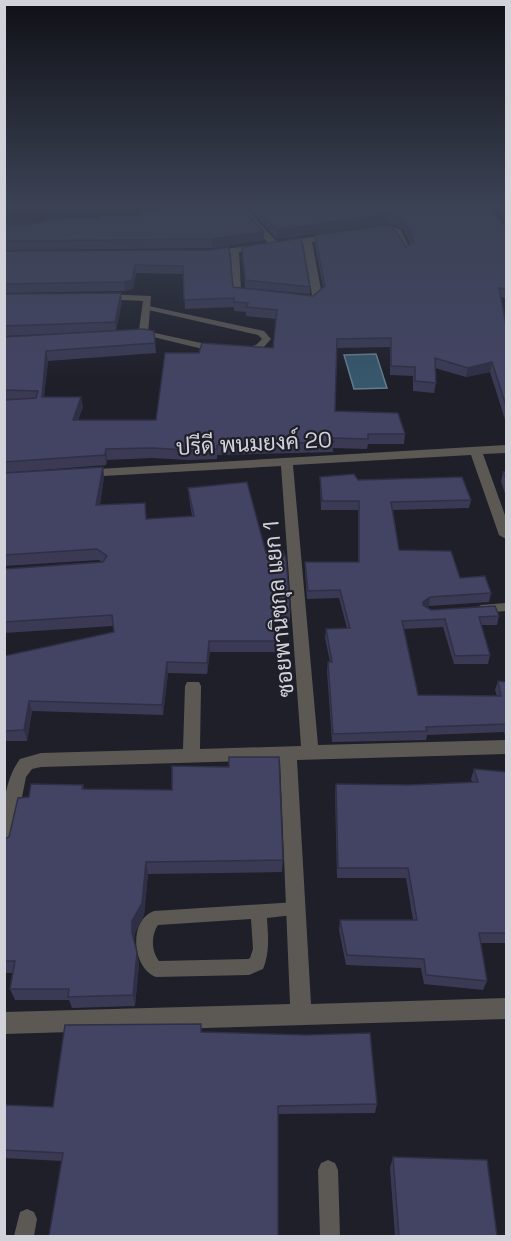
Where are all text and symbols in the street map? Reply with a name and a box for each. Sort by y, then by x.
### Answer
street label: ปรีดี พนมยงค์ 20 [175,425,333,461]
street label: ซอยพานิชกุล แยก 1 [256,520,302,698]

